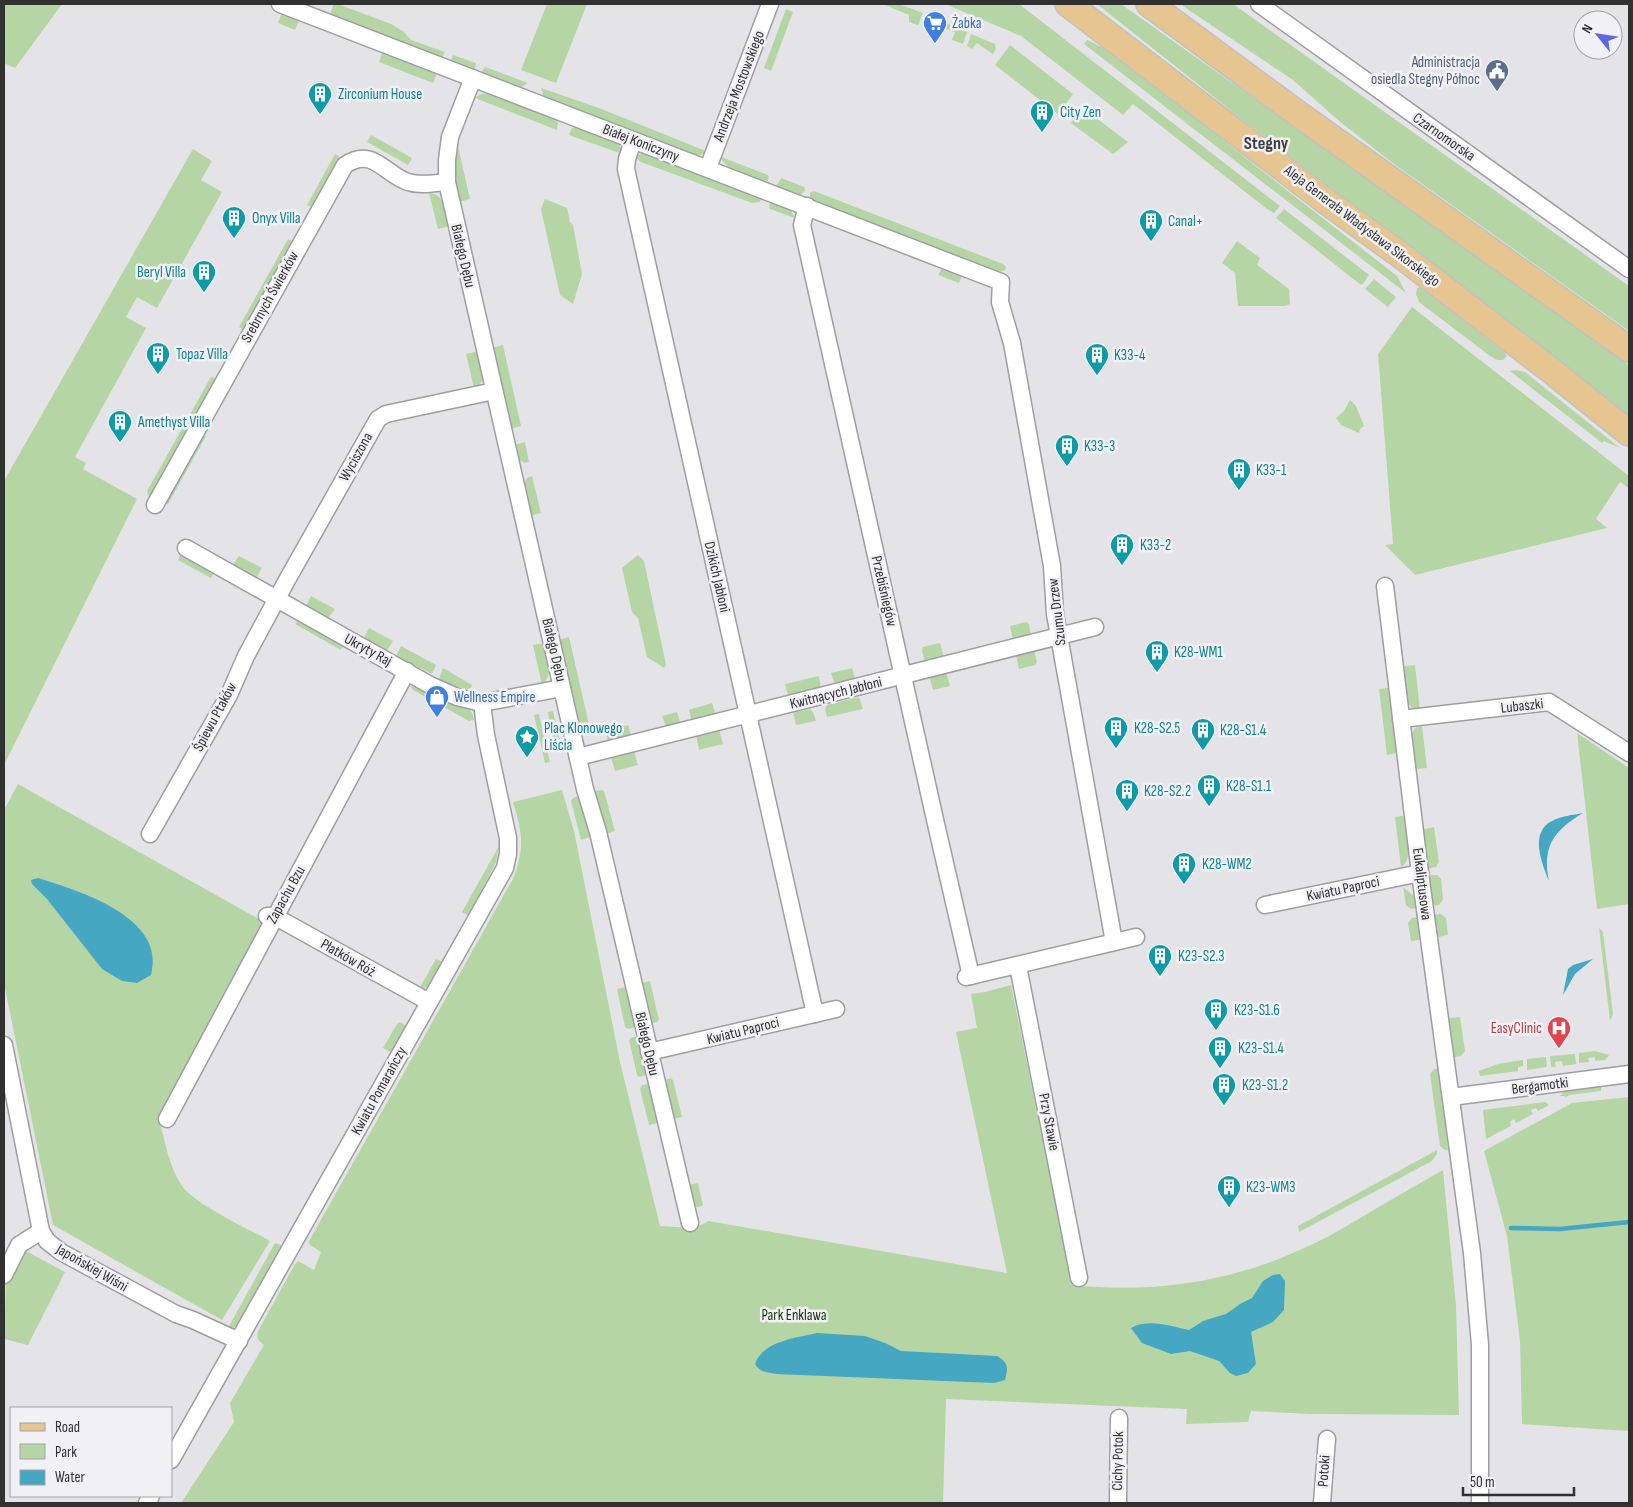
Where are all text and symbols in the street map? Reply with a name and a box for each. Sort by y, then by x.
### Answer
supermarket icon: Żabka [922,10,948,44]
north arrow [1573,10,1623,60]
place label: Żabka [952,14,982,33]
text: N [1578,21,1596,36]
street label: Andrzeja Mostowskiego [709,28,769,145]
place label: Administracja osiedla Stegny Północ [1371,53,1480,89]
public building icon: Administracja osiedla Stegny Północ [1484,58,1510,92]
building icon: Zirconium House [307,81,333,115]
place label: Zirconium House [338,85,422,104]
building icon: City Zen [1029,99,1055,133]
place label: City Zen [1060,103,1101,122]
street label: Czarnomorska [1409,109,1479,166]
street label: Białej Koniczyny [600,120,682,166]
district label: Stegny [1244,133,1289,154]
street label: Aleja Generała Władysława Sikorskiego [1279,160,1444,291]
building icon: Onyx Villa [221,205,247,239]
building icon: Canal+ [1138,208,1164,242]
place label: Onyx Villa [252,209,301,228]
place label: Canal+ [1168,212,1203,231]
street label: Białego Dębu [446,222,480,290]
street label: Srebrnych Świerków [237,247,303,346]
building icon: Beryl Villa [191,259,217,293]
place label: Beryl Villa [137,263,186,282]
building icon: Topaz Villa [145,341,171,375]
building icon: K33-4 [1084,342,1110,376]
place label: Topaz Villa [176,345,228,364]
place label: K33-4 [1114,346,1145,365]
building icon: Amethyst Villa [107,409,133,443]
place label: Amethyst Villa [137,413,211,432]
street label: Wyciszona [335,429,377,485]
building icon: K33-3 [1054,433,1080,467]
place label: K33-3 [1084,437,1115,456]
building icon: K33-1 [1226,457,1252,491]
place label: K33-1 [1256,461,1287,480]
building icon: K33-2 [1109,532,1135,566]
place label: K33-2 [1140,536,1171,555]
street label: Dzikich Jabłoni [700,540,734,614]
street label: Przebiśniegów [867,554,901,629]
street label: Szumu Drzew [1043,577,1071,647]
street label: Białego Dębu [537,616,571,684]
street label: Ukryty Raj [341,629,395,671]
building icon: K28-WM1 [1144,639,1170,673]
place label: K28-WM1 [1174,643,1223,662]
street label: Kwitnących Jabłoni [788,672,884,714]
street label: Śpiewu Ptaków [189,679,241,755]
shop icon: Wellness Empire [424,684,450,718]
place label: Wellness Empire [454,688,535,707]
street label: Lubaszki [1500,694,1545,718]
building icon: K28-S2.5 [1103,715,1129,749]
building icon: K28-S1.4 [1190,717,1216,751]
place label: Plac Klonowego Liścia [544,719,622,755]
place label: K28-S2.5 [1134,719,1180,738]
place label: K28-S1.4 [1220,721,1266,740]
place icon: Plac Klonowego Liścia [514,724,540,758]
building icon: K28-S1.1 [1196,773,1222,807]
place label: K28-S1.1 [1226,777,1272,796]
building icon: K28-S2.2 [1114,778,1140,812]
place label: K28-S2.2 [1144,782,1191,801]
street label: Eukaliptusowa [1408,847,1436,921]
building icon: K28-WM2 [1171,851,1197,885]
place label: K28-WM2 [1202,855,1252,874]
street label: Zapachu Bzu [262,863,310,927]
street label: Kwiatu Paproci [1305,872,1381,906]
street label: Płatków Róż [317,935,379,982]
building icon: K23-S2.3 [1147,943,1173,977]
place label: K23-S2.3 [1178,947,1224,966]
building icon: K23-S1.6 [1203,997,1229,1031]
place label: K23-S1.6 [1234,1001,1280,1020]
street label: Białego Dębu [630,1010,664,1078]
street label: Kwiatu Paproci [705,1013,781,1049]
hospital icon: EasyClinic [1546,1015,1572,1049]
place label: EasyClinic [1491,1019,1542,1038]
building icon: K23-S1.4 [1207,1035,1233,1069]
place label: K23-S1.4 [1238,1039,1284,1058]
street label: Kwiatu Pomarańczy [347,1043,411,1139]
building icon: K23-S1.2 [1211,1072,1237,1106]
street label: Bergamotki [1510,1073,1570,1099]
place label: K23-S1.2 [1242,1076,1288,1095]
street label: Przy Stawie [1034,1092,1064,1152]
building icon: K23-WM3 [1216,1174,1242,1208]
place label: K23-WM3 [1246,1178,1295,1197]
street label: Japońskiej Wiśni [52,1239,132,1296]
park label: Park Enklawa [761,1306,827,1325]
legend [10,1407,172,1497]
text: Road [55,1418,80,1437]
street label: Cichy Potok [1108,1431,1128,1491]
text: Park [55,1443,77,1462]
street label: Potoki [1313,1454,1335,1488]
scale bar [1463,1464,1574,1496]
text: Water [55,1468,86,1487]
text: 50 m [1470,1473,1495,1492]

